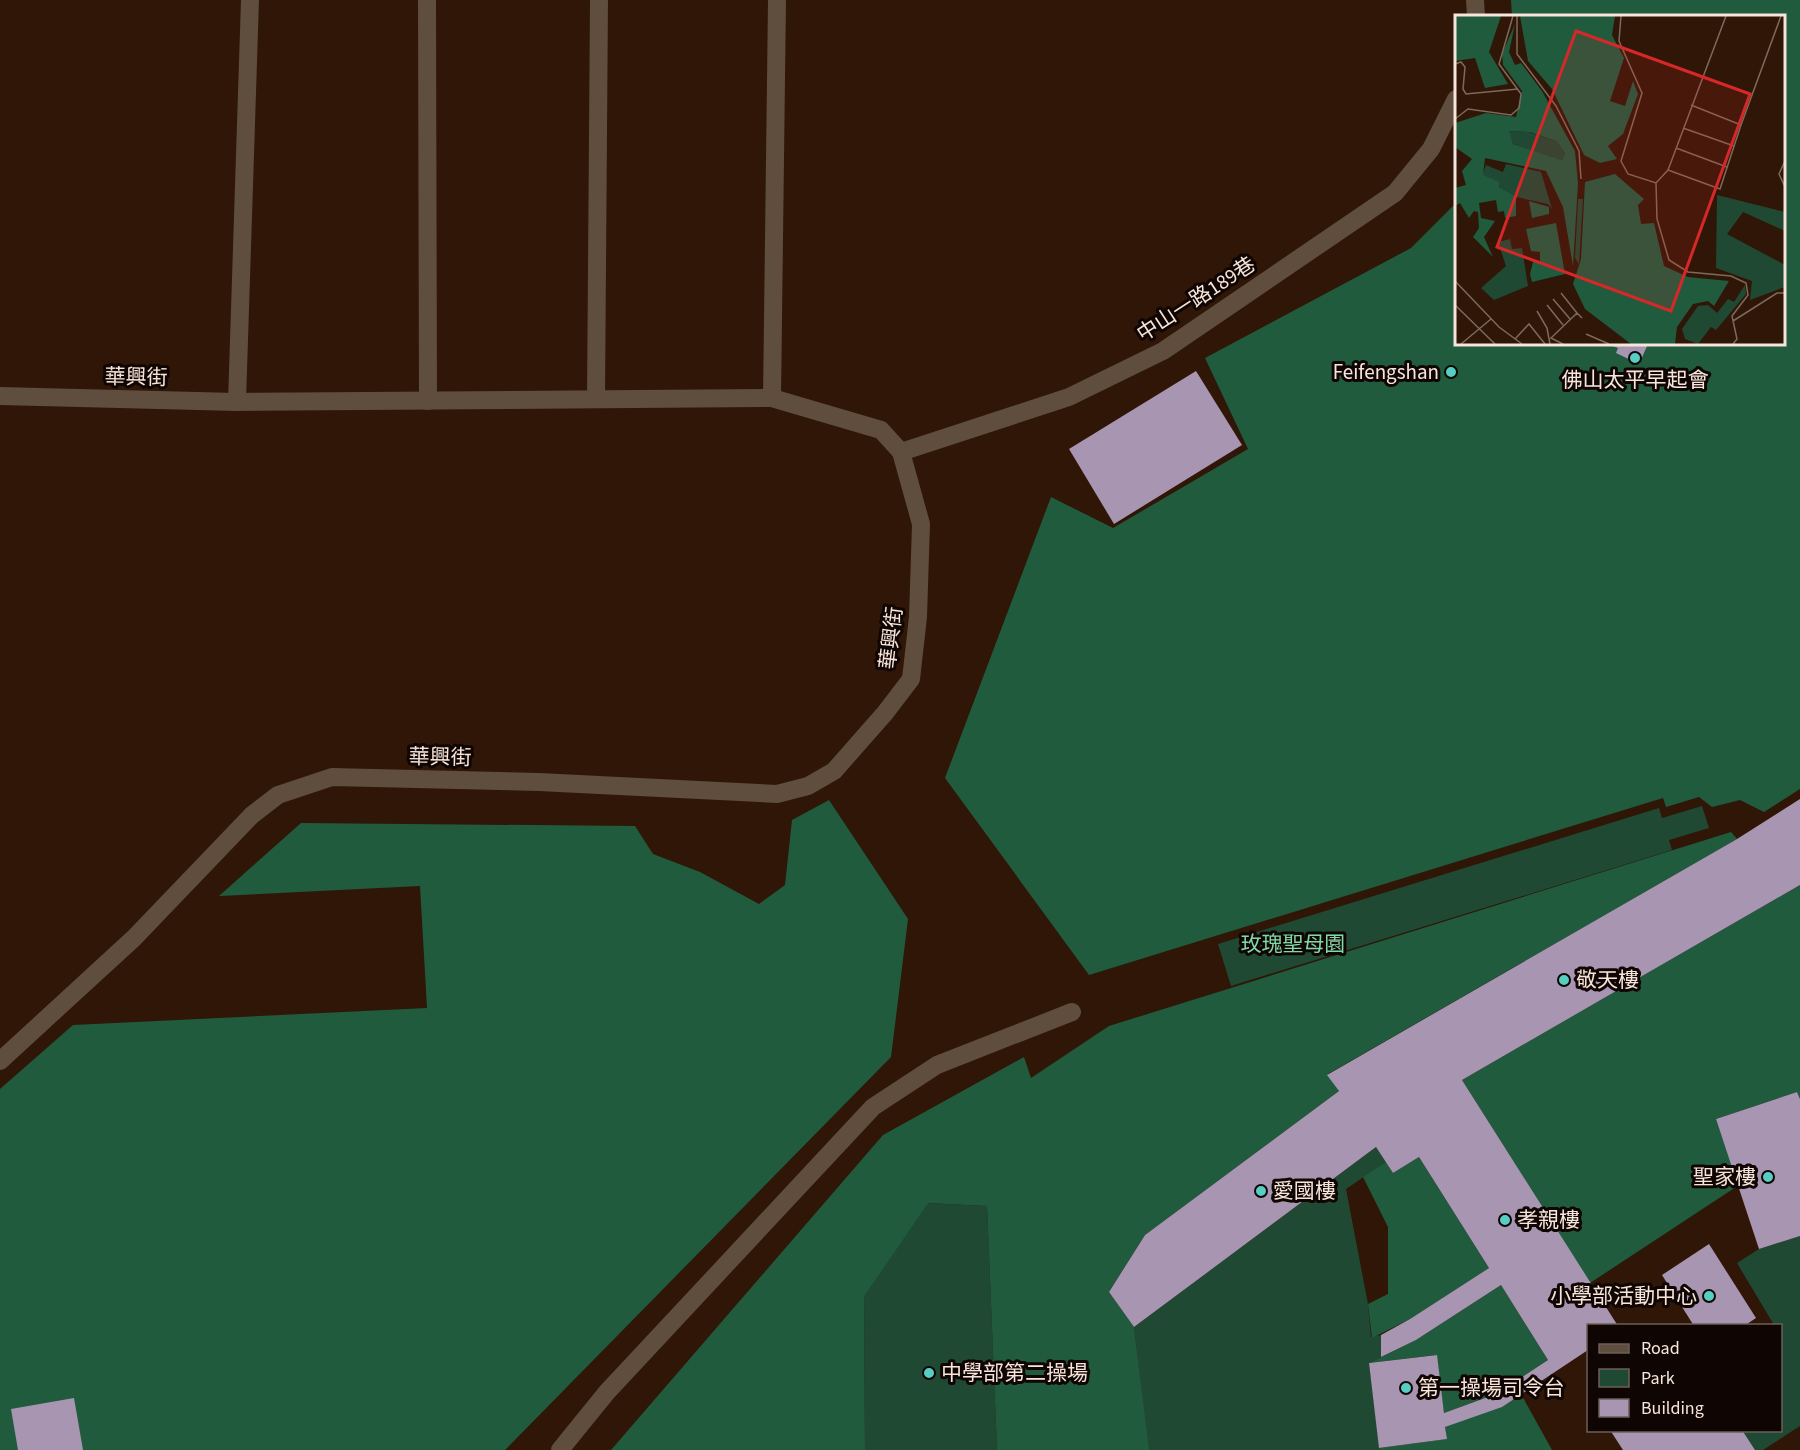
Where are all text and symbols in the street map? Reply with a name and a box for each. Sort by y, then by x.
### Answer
inset map [1455,15,1785,345]
street label: 中山一路189巷 [1131,249,1261,349]
marker: 佛山太平早起會 [1628,351,1642,365]
place label: Feifengshan [1333,357,1439,387]
street label: 華興街 [104,361,168,393]
marker: Feifengshan [1444,365,1458,379]
place label: 佛山太平早起會 [1562,365,1709,395]
street label: 華興街 [872,605,910,671]
street label: 華興街 [408,741,472,773]
park label: 玫瑰聖母園 [1241,929,1346,959]
place label: 敬天樓 [1576,965,1639,995]
marker: 敬天樓 [1557,973,1571,987]
place label: 聖家樓 [1693,1162,1756,1192]
marker: 聖家樓 [1761,1170,1775,1184]
place label: 愛國樓 [1273,1176,1336,1206]
marker: 愛國樓 [1254,1184,1268,1198]
place label: 孝親樓 [1517,1205,1580,1235]
marker: 孝親樓 [1498,1213,1512,1227]
place label: 小學部活動中心 [1550,1281,1697,1311]
marker: 小學部活動中心 [1702,1289,1716,1303]
legend [1587,1324,1782,1432]
text: Road [1641,1336,1680,1361]
place label: 中學部第二操場 [941,1358,1088,1388]
marker: 中學部第二操場 [922,1366,936,1380]
text: Park [1641,1366,1675,1391]
place label: 第一操場司令台 [1418,1373,1565,1403]
marker: 第一操場司令台 [1399,1381,1413,1395]
text: Building [1641,1396,1704,1421]

